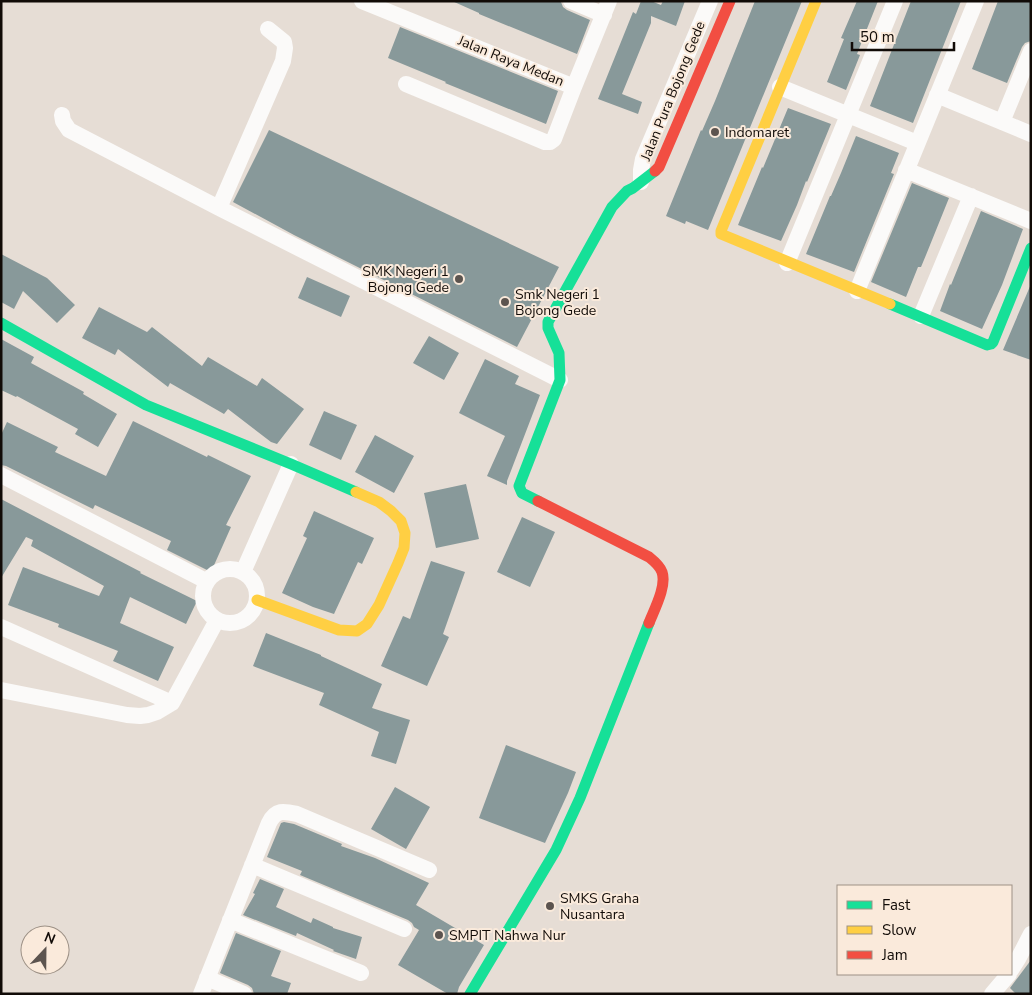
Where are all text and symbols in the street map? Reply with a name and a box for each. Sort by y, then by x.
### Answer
street label: Jalan Pura Bojong Gede [636,18,710,165]
scale bar [852,20,954,52]
text: 50 m [860,27,895,47]
street label: Jalan Raya Medan [454,31,567,91]
place label: Indomaret [725,123,789,142]
marker: Indomaret [709,126,721,138]
place label: SMK Negeri 1 Bojong Gede [362,262,449,297]
marker: SMK Negeri 1 Bojong Gede [453,273,465,285]
place label: Smk Negeri 1 Bojong Gede [515,285,600,320]
marker: Smk Negeri 1 Bojong Gede [499,296,511,308]
legend [837,885,1012,975]
place label: SMKS Graha Nusantara [560,889,639,924]
text: Fast [882,895,911,915]
marker: SMKS Graha Nusantara [544,900,556,912]
text: Slow [882,920,917,940]
north arrow [20,925,70,975]
place label: SMPIT Nahwa Nur [449,926,566,945]
text: N [41,928,58,949]
marker: SMPIT Nahwa Nur [433,929,445,941]
text: Jam [881,945,908,965]

